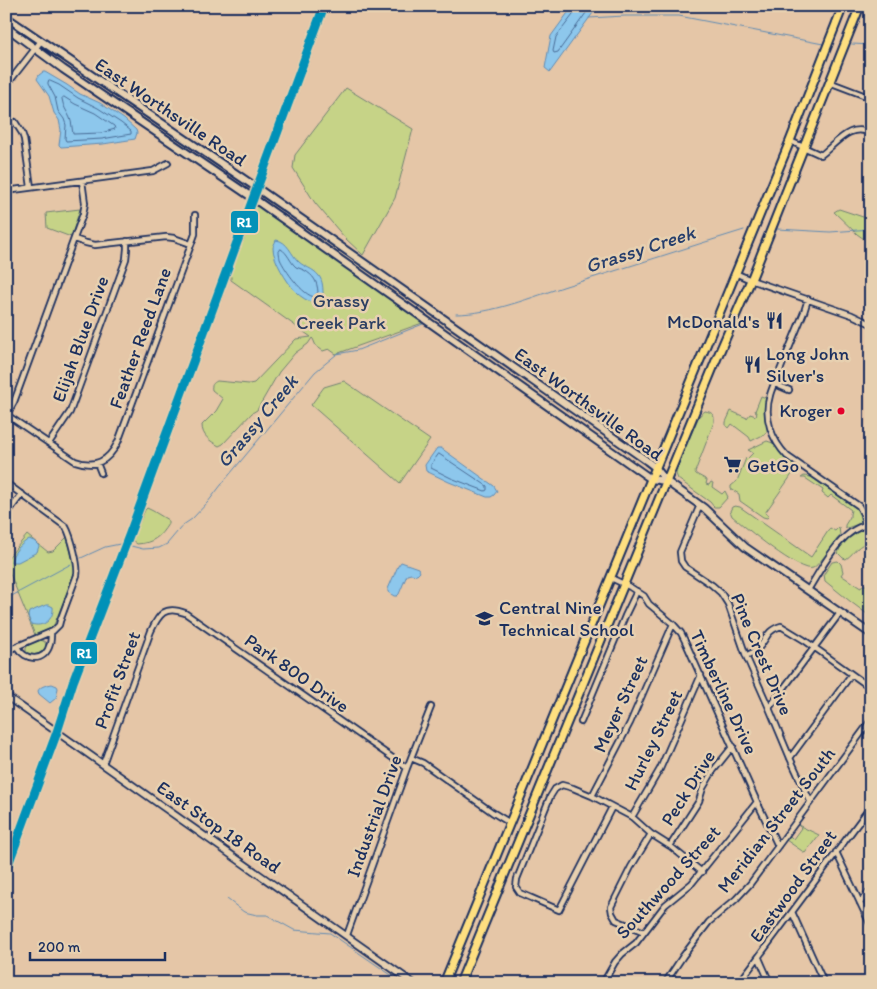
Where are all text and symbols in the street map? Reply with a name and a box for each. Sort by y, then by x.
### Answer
street label: East Worthsville Road [91,53,252,172]
line badge: R1 [230,210,259,234]
text: R1 [237,214,252,231]
water label: Grassy Creek [582,220,699,278]
street label: Feather Reed Lane [104,264,176,412]
street label: Elijah Blue Drive [46,273,114,405]
park label: Grassy Creek Park [296,289,386,334]
place label: McDonald's [667,310,760,333]
restaurant icon: McDonald's [764,311,784,331]
street label: East Worthsville Road [510,342,668,466]
place label: Long John Silver's [766,342,850,387]
restaurant icon: Long John Silver's [742,354,762,374]
water label: Grassy Creek [211,368,304,472]
place label: Kroger [779,400,833,422]
marker: Kroger [836,406,846,416]
place label: GetGo [747,454,799,477]
supermarket icon: GetGo [723,455,743,475]
street label: Pine Crest Drive [726,589,798,719]
place label: Central Nine Technical School [499,596,635,641]
school or university icon: Central Nine Technical School [475,608,495,628]
street label: Timberline Drive [685,626,763,758]
street label: Profit Street [89,628,145,732]
street label: Park 800 Drive [240,628,354,718]
line badge: R1 [70,641,98,665]
text: R1 [77,645,92,662]
street label: Meyer Street [588,652,652,756]
street label: Hurley Street [619,686,687,794]
street label: Meridian Street South [712,742,840,897]
street label: Peck Drive [656,746,720,830]
street label: Industrial Drive [341,752,407,880]
street label: East Stop 18 Road [152,776,286,879]
street label: Southwood Street [611,820,725,944]
street label: Eastwood Street [744,825,842,947]
scale bar [30,929,165,961]
text: 200 m [38,938,81,956]

